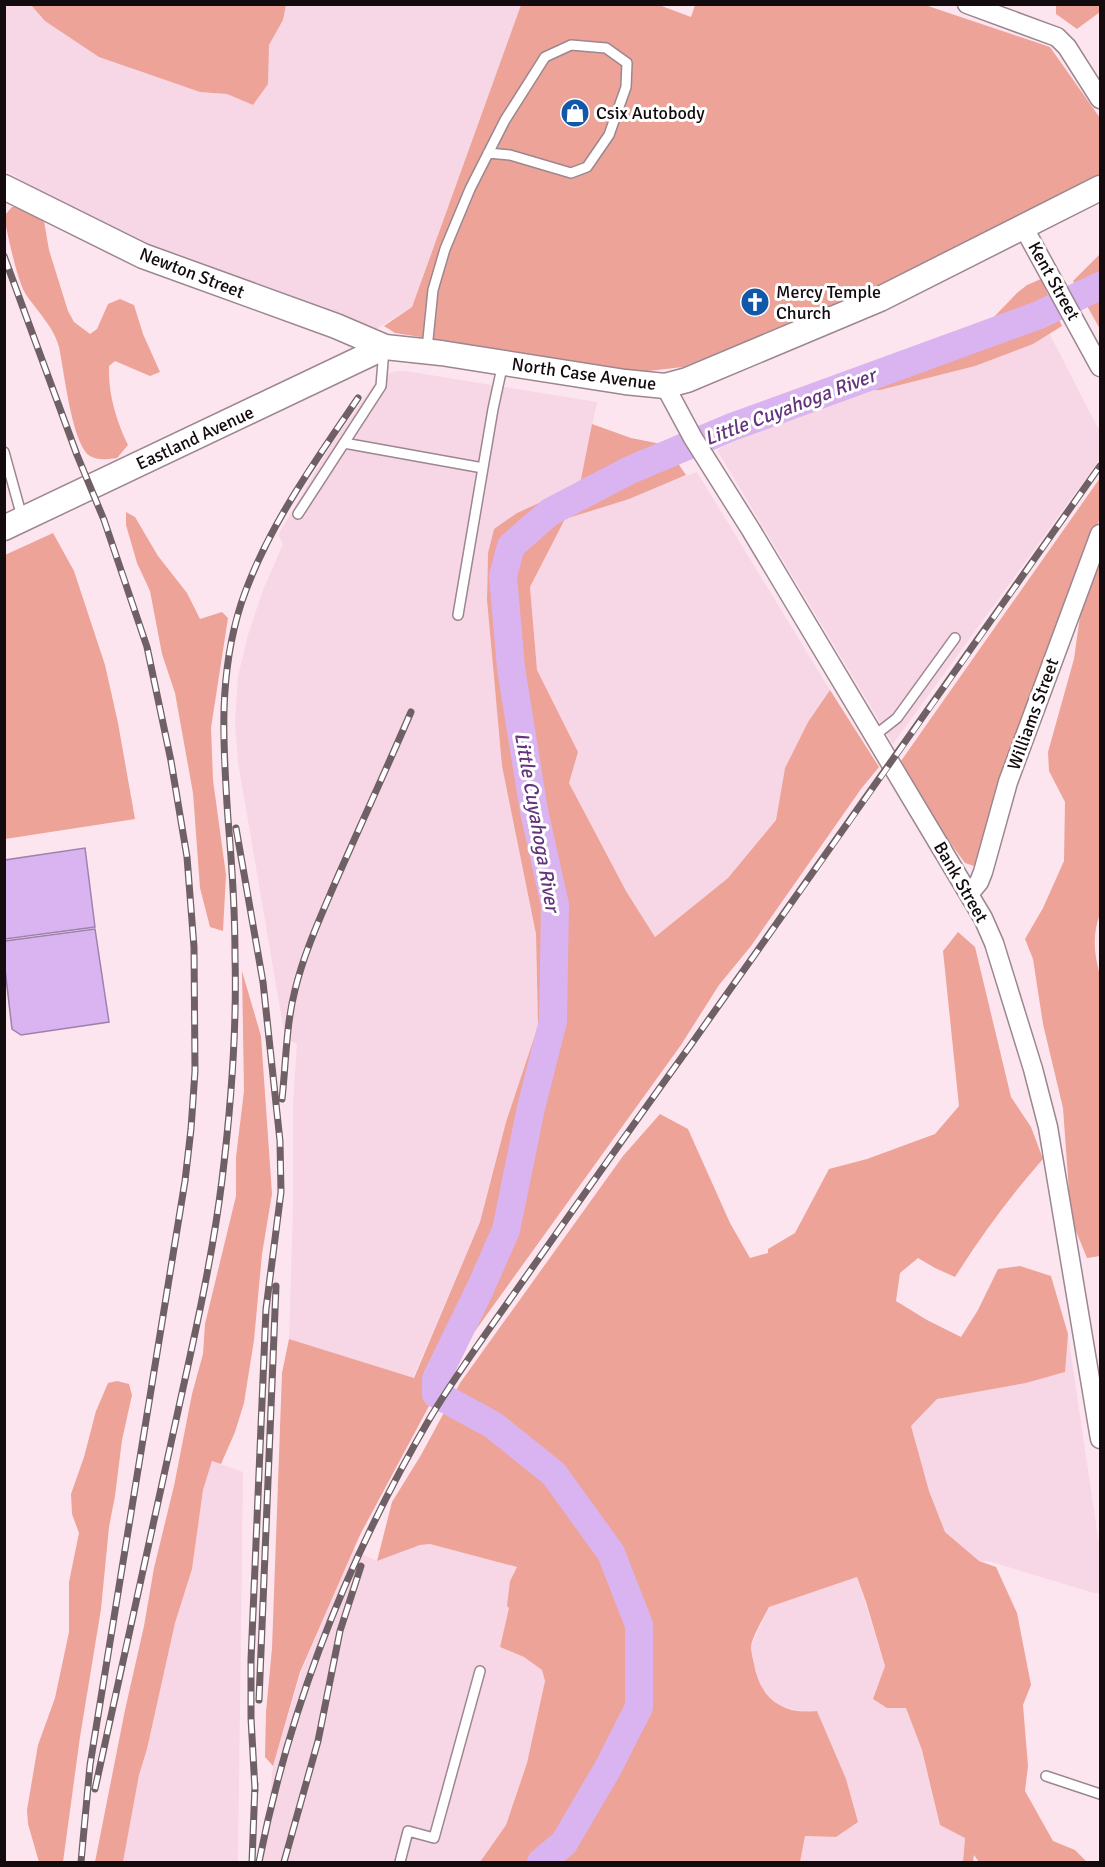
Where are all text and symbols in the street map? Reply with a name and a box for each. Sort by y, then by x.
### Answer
shop icon: Csix Autobody [559,97,591,129]
place label: Csix Autobody [596,102,705,124]
street label: Kent Street [1023,238,1085,324]
street label: Newton Street [136,243,248,303]
place label: Mercy Temple Church [776,281,881,324]
church icon: Mercy Temple Church [739,286,771,318]
street label: North Case Avenue [510,353,658,395]
water label: Little Cuyahoga River [701,362,882,451]
street label: Eastland Avenue [133,401,257,475]
street label: Williams Street [1003,655,1063,773]
water label: Little Cuyahoga River [509,730,566,916]
street label: Bank Street [929,838,993,926]

